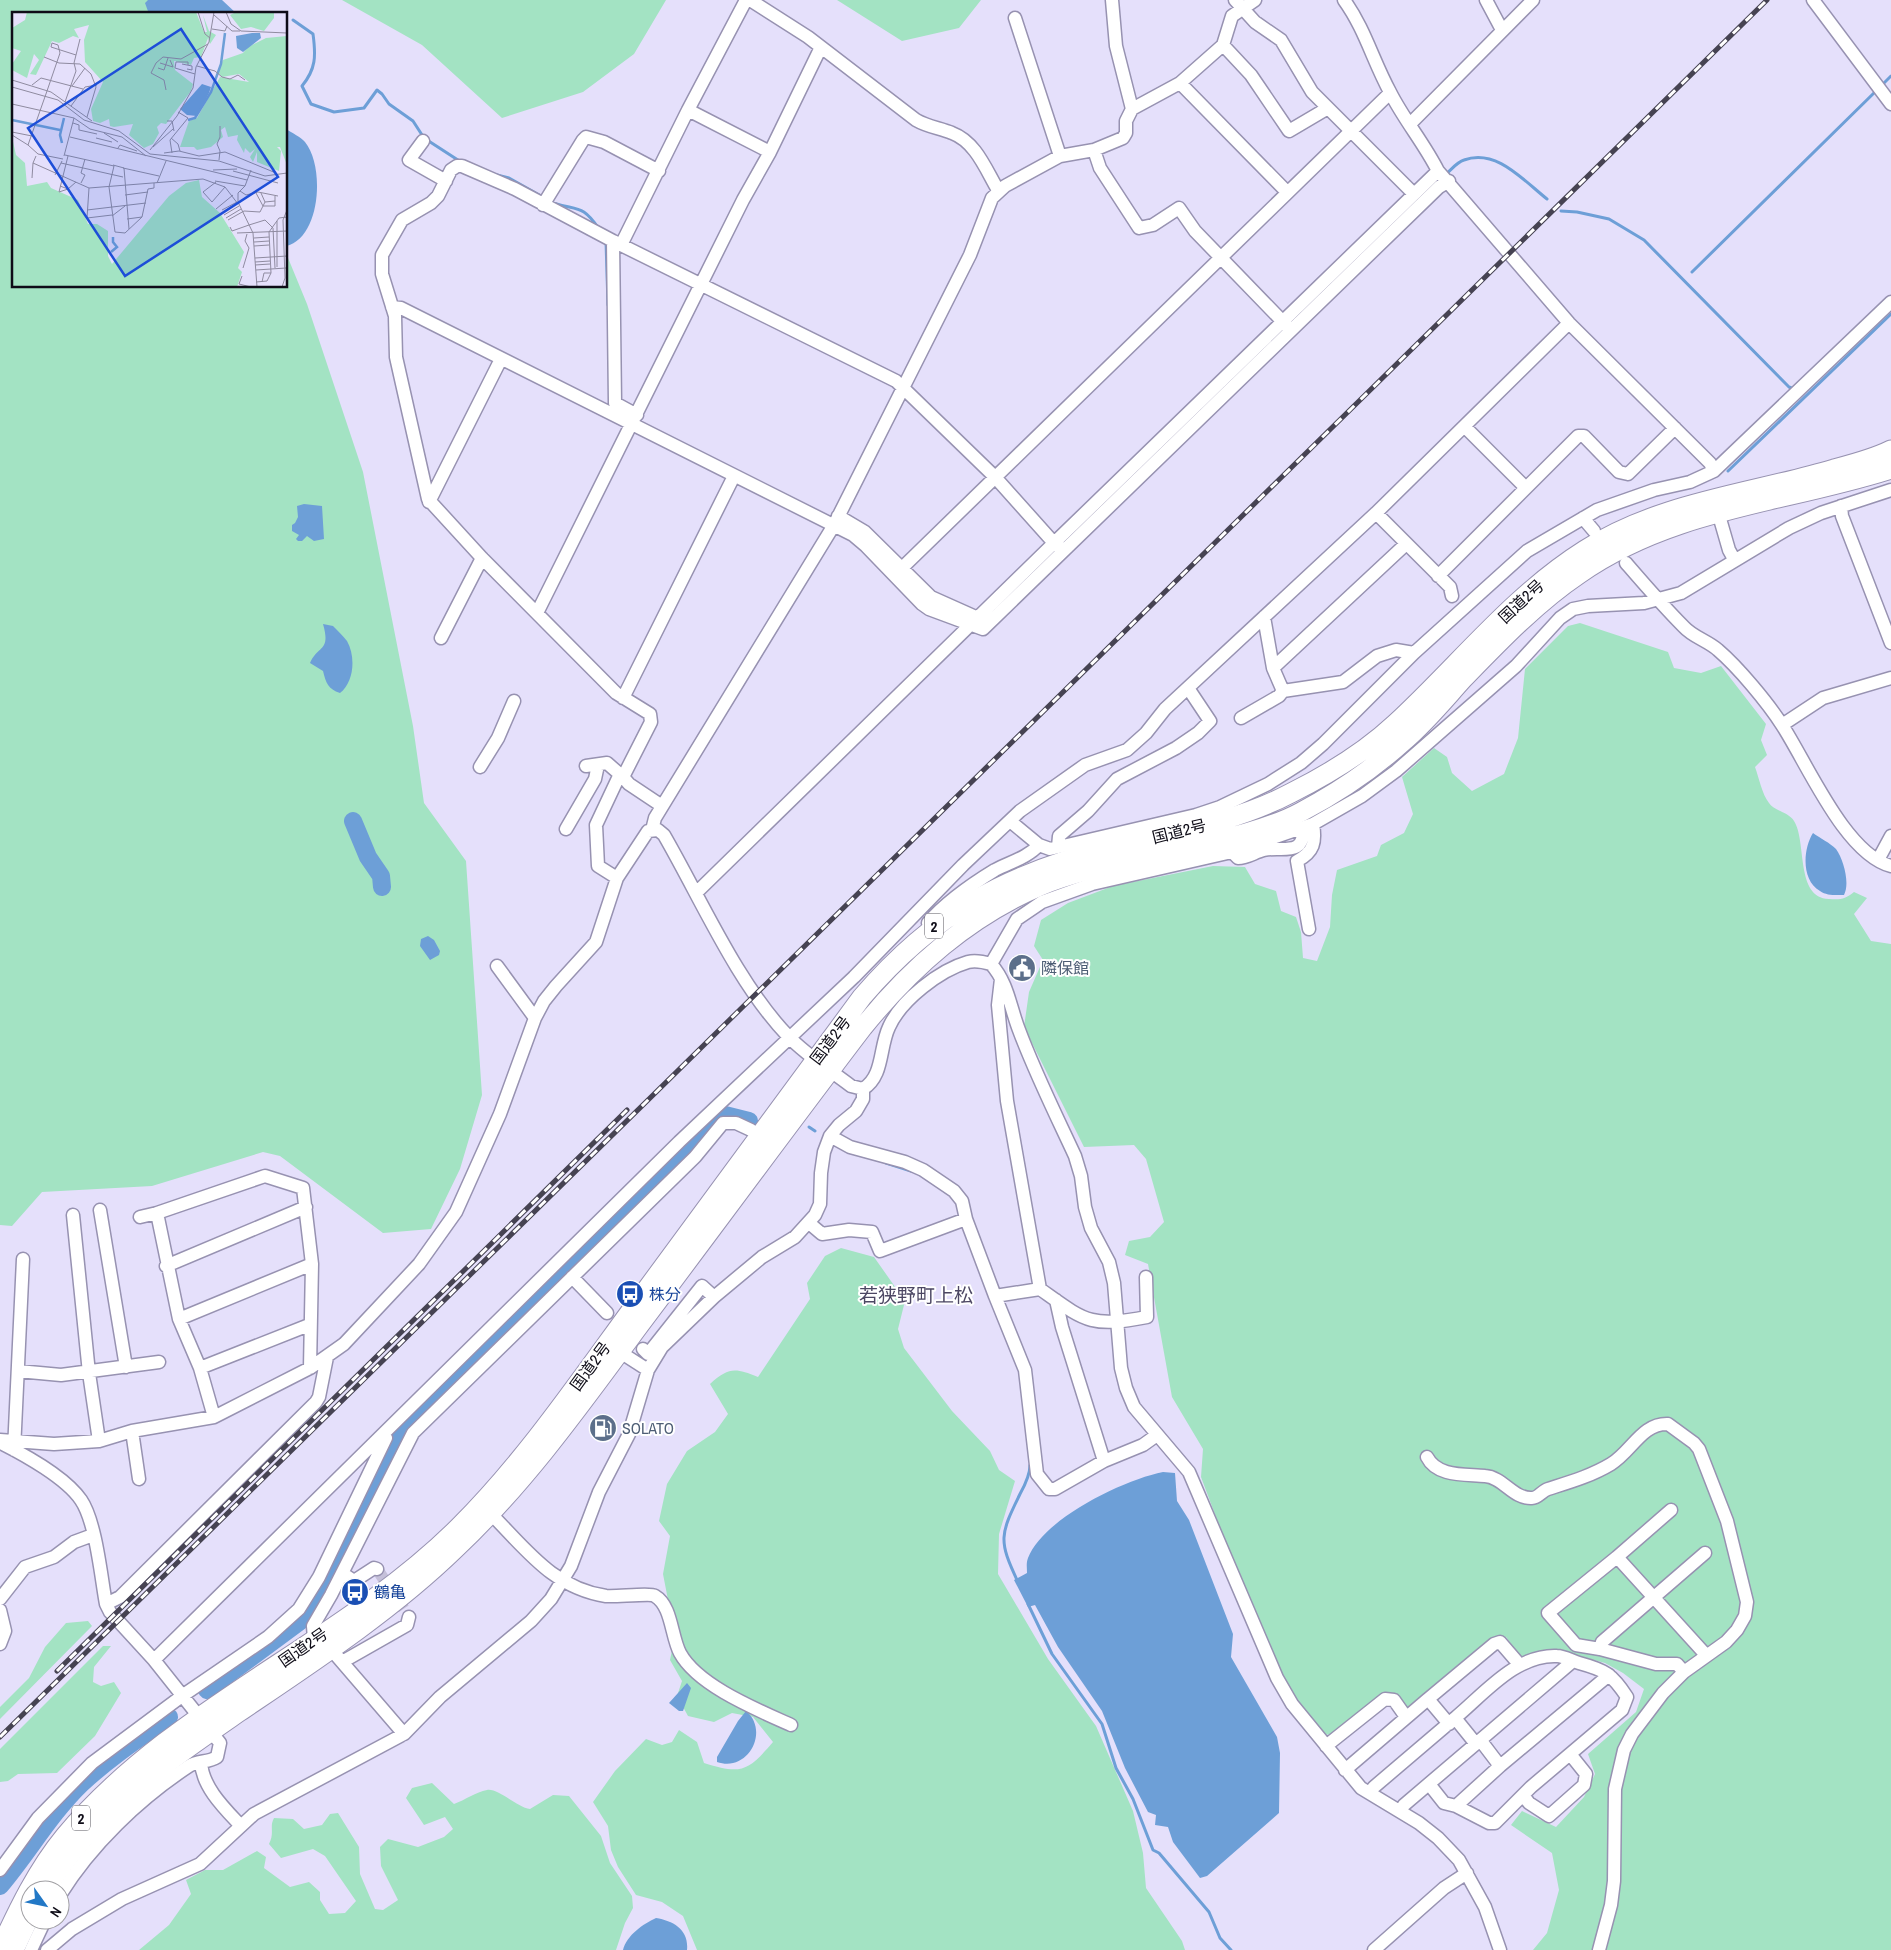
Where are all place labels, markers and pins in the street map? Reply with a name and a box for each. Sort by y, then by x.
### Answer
public building icon: 隣保館 [1007,953,1037,983]
place label: 隣保館 [1041,957,1089,979]
bus stop icon: 株分 [615,1279,645,1309]
place label: 株分 [649,1283,681,1305]
fuel station icon: SOLATO [588,1413,618,1443]
place label: SOLATO [622,1417,674,1439]
bus stop icon: 鶴亀 [340,1577,370,1607]
place label: 鶴亀 [374,1581,406,1603]

